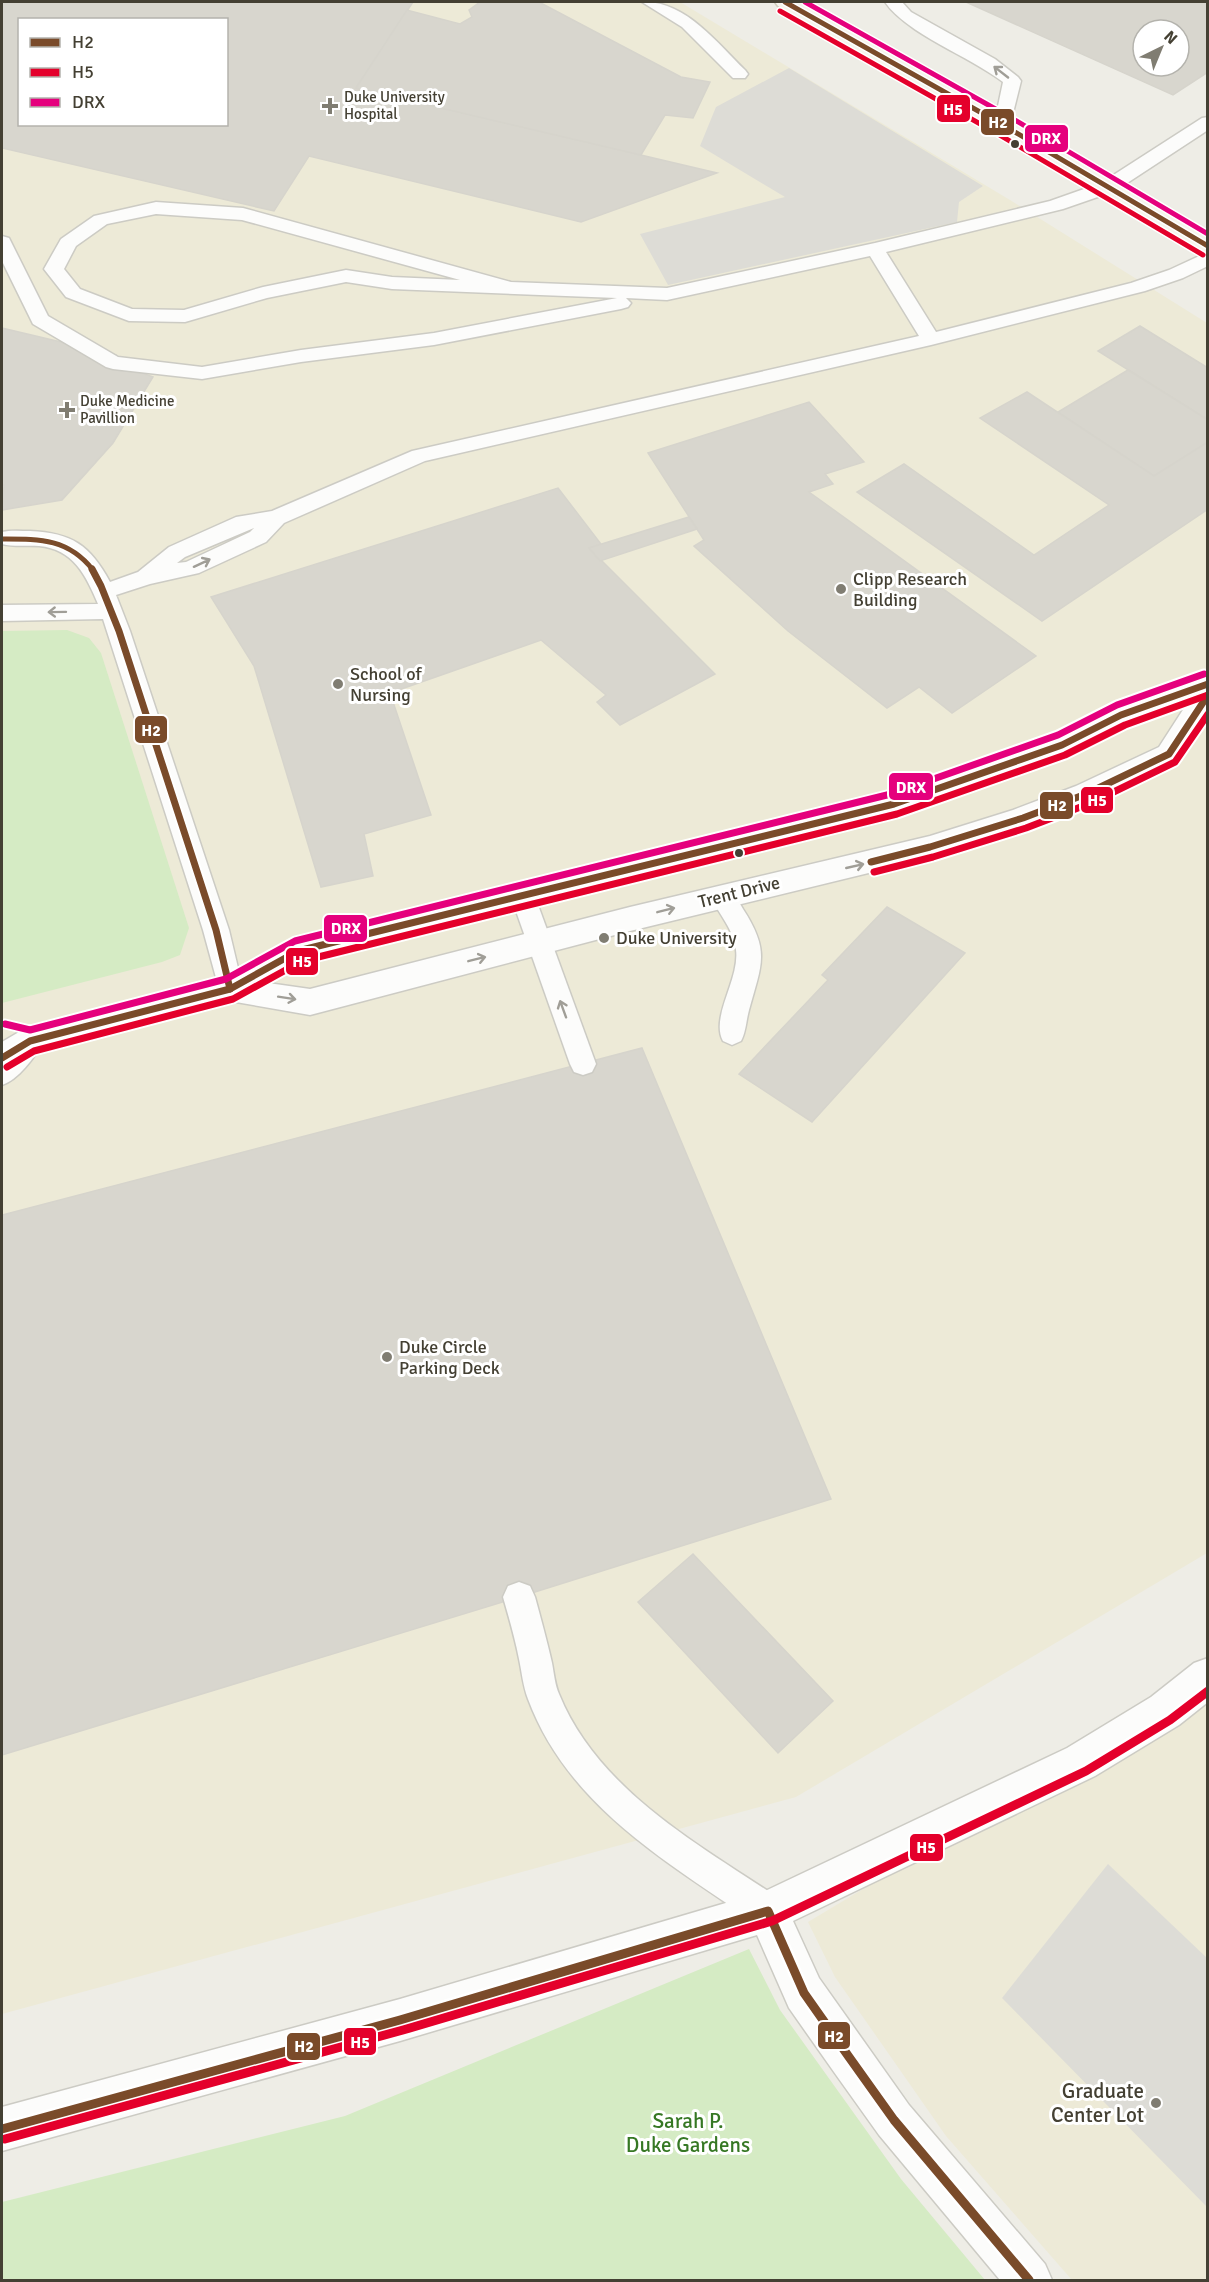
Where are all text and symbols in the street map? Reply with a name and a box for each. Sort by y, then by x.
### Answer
legend [18,18,228,126]
north arrow [1131,18,1191,78]
text: N [1160,27,1181,49]
text: H2 [72,31,94,53]
text: H5 [72,61,94,83]
one-way arrow [994,66,1010,79]
place label: Duke University Hospital [344,88,445,123]
text: DRX [72,91,105,113]
line badge: H5 [936,94,971,123]
marker: Duke University Hospital [321,97,339,115]
text: H5 [943,100,963,120]
line badge: H2 [980,108,1015,136]
text: H2 [988,113,1008,133]
line badge: DRX [1024,124,1069,153]
text: DRX [1031,129,1061,149]
unlabelled marker [1009,138,1021,150]
place label: Duke Medicine Pavillion [80,392,175,427]
marker: Duke Medicine Pavillion [58,401,76,419]
one-way arrow [193,557,211,569]
place label: Clipp Research Building [853,568,967,611]
marker: Clipp Research Building [834,582,848,596]
one-way arrow [47,606,67,618]
place label: School of Nursing [350,663,422,706]
marker: School of Nursing [331,677,345,691]
line badge: H2 [134,715,168,744]
text: H2 [141,721,161,741]
line badge: DRX [888,772,934,801]
text: DRX [896,778,926,798]
line badge: H5 [1080,786,1114,814]
line badge: H2 [1039,791,1074,820]
text: H5 [1087,791,1107,811]
text: H2 [1047,796,1067,816]
unlabelled marker [733,847,745,859]
one-way arrow [846,859,865,871]
street label: Trent Drive [696,871,782,913]
one-way arrow [656,904,675,916]
line badge: DRX [323,914,368,943]
text: DRX [331,919,361,939]
place label: Duke University [616,927,737,949]
marker: Duke University [597,931,611,945]
line badge: H5 [285,947,319,976]
text: H5 [292,952,312,972]
one-way arrow [467,952,486,964]
one-way arrow [277,993,297,1004]
one-way arrow [557,1000,568,1019]
place label: Duke Circle Parking Deck [399,1336,500,1379]
marker: Duke Circle Parking Deck [380,1350,394,1364]
line badge: H5 [909,1833,944,1862]
text: H5 [916,1838,936,1858]
line badge: H2 [817,2021,851,2050]
line badge: H5 [343,2027,377,2056]
text: H2 [824,2027,844,2047]
line badge: H2 [286,2032,321,2061]
text: H5 [350,2033,370,2053]
text: H2 [294,2037,314,2057]
place label: Graduate Center Lot [1051,2078,1144,2128]
marker: Graduate Center Lot [1149,2096,1163,2110]
park label: Sarah P. Duke Gardens [626,2108,750,2158]

